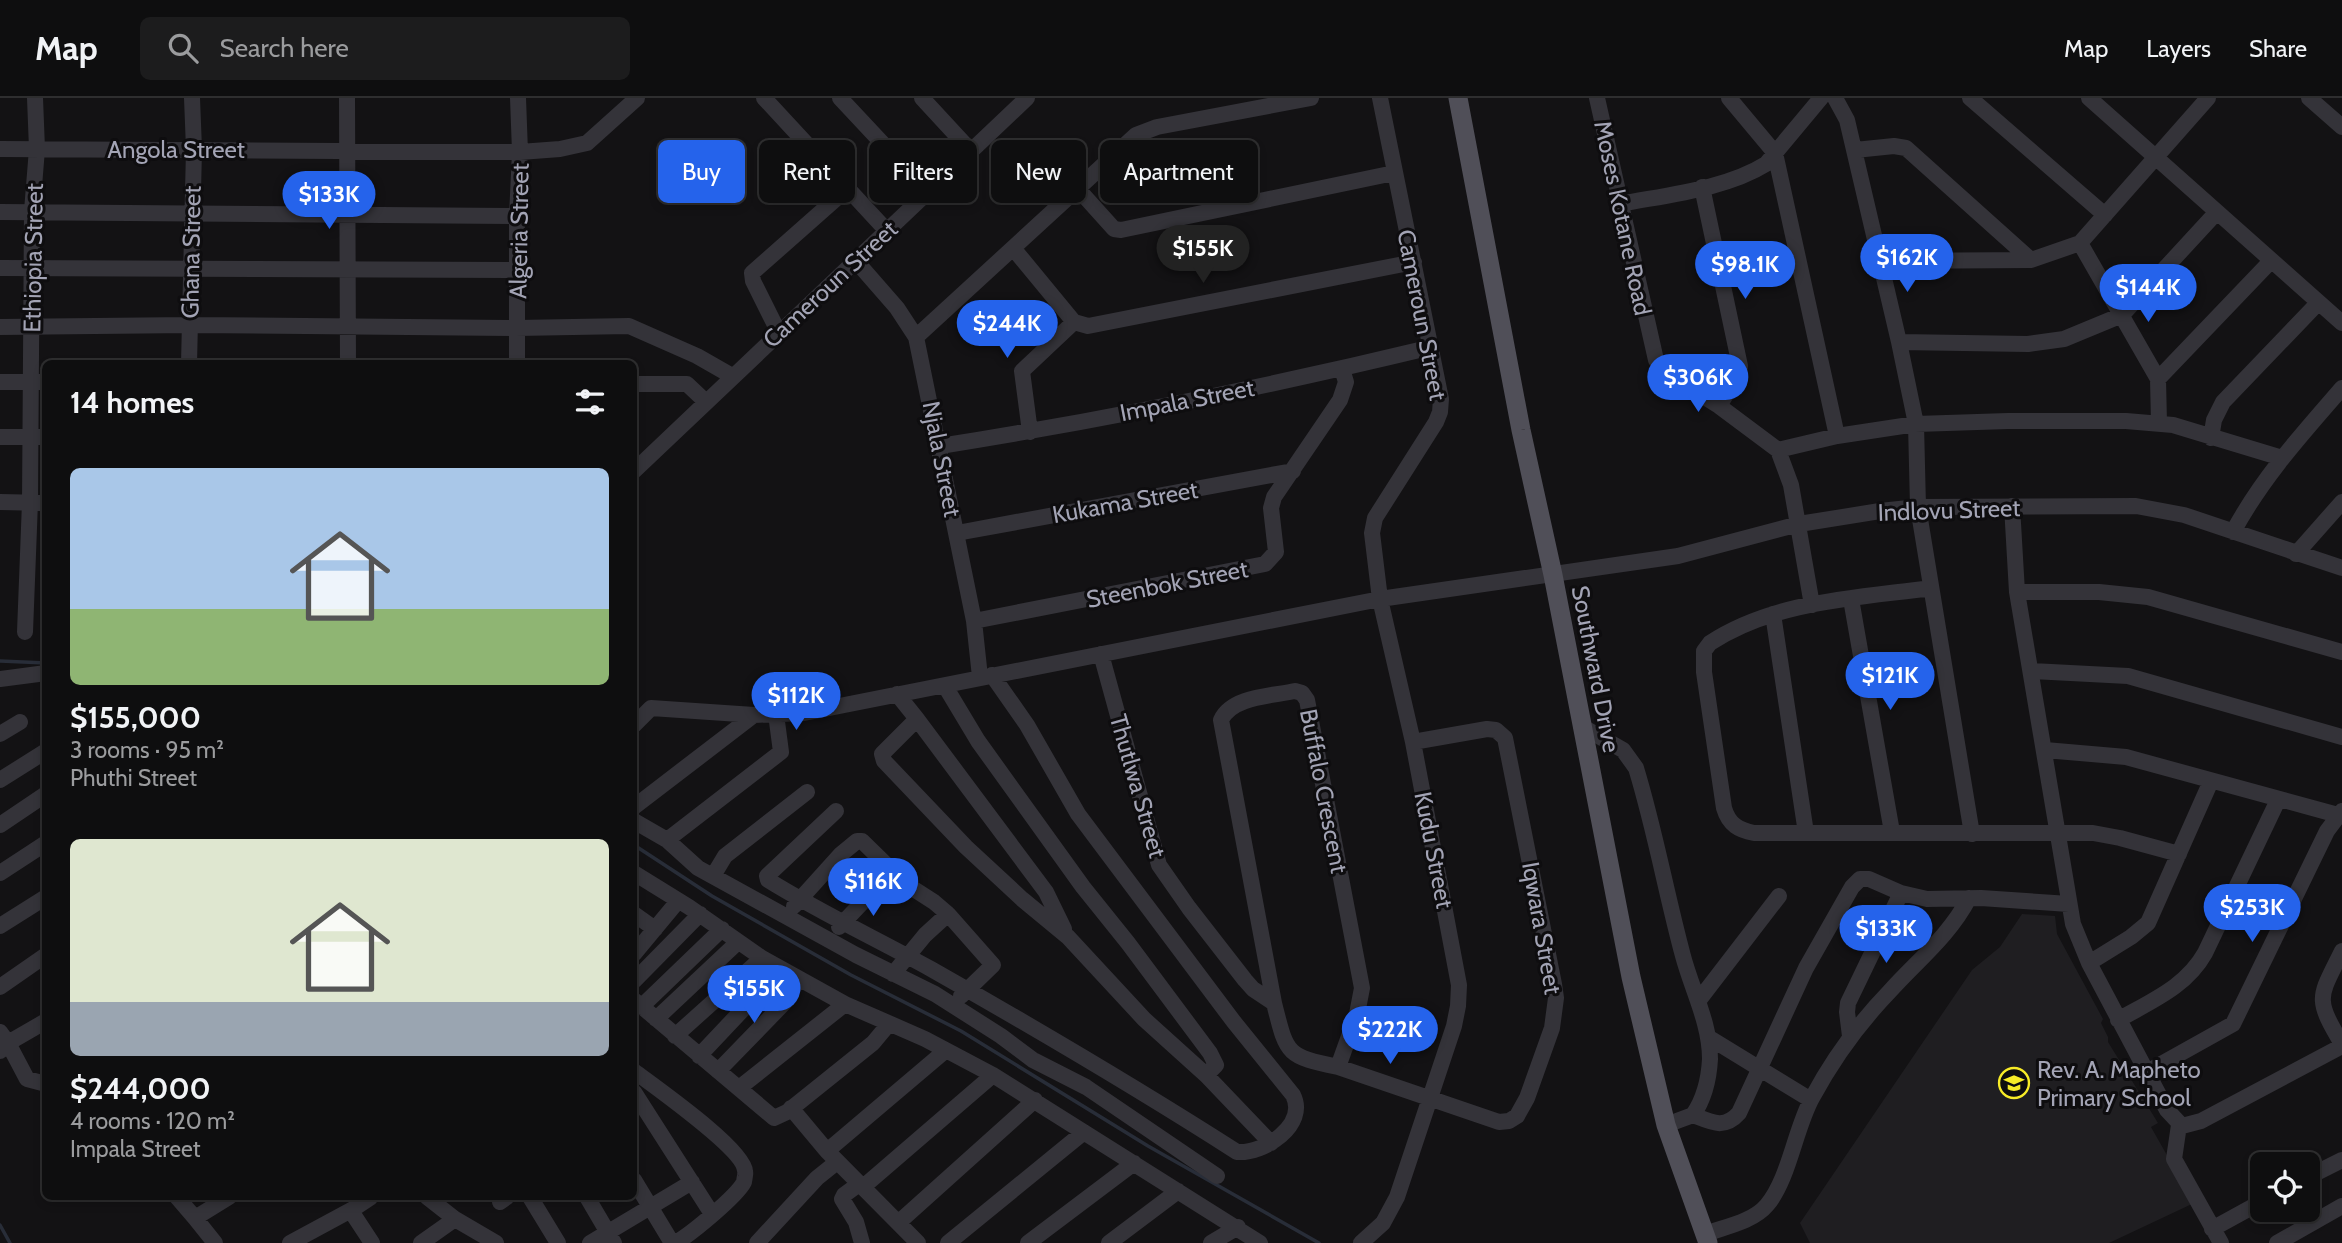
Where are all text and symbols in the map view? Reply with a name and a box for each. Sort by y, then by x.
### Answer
search box [140,17,630,80]
text: Map [35,28,98,68]
icon: search [164,29,202,67]
text: Search here [220,32,349,64]
text: Map [2064,34,2108,63]
text: Layers [2146,34,2211,63]
text: Share [2249,34,2307,63]
street label: Moses Kotane Road [1588,118,1658,318]
street label: Angola Street [107,135,245,164]
chip: Buy [658,140,745,203]
chip: Rent [759,140,855,203]
chip: Filters [869,140,977,203]
chip: New [991,140,1086,203]
chip: Apartment [1100,140,1258,203]
street label: Algeria Street [503,163,535,299]
pin: $133K [280,172,378,231]
text: $133K [298,180,360,208]
street label: Ethiopia Street [17,183,49,333]
street label: Ghana Street [175,185,207,319]
street label: Cameroun Street [757,214,903,354]
pin: $155K [1154,226,1252,285]
street label: Cameroun Street [1391,227,1453,403]
text: $155K [1173,234,1233,262]
pin: $162K [1858,234,1956,294]
pin: $98.1K [1688,242,1802,301]
text: $162K [1876,243,1938,271]
text: $98.1K [1711,250,1779,278]
pin: $144K [2099,264,2197,324]
text: $144K [2116,273,2180,301]
pin: $244K [958,300,1056,360]
text: $244K [973,309,1041,337]
pin: $306K [1649,354,1747,414]
text: $306K [1663,363,1733,391]
street label: Impala Street [1117,373,1257,427]
icon: filters [571,383,609,421]
text: 14 homes [70,384,194,421]
street label: Njala Street [917,399,967,519]
street label: Kukama Street [1050,475,1200,529]
street label: Indlovu Street [1877,493,2021,527]
icon: home [277,513,403,639]
street label: Steenbok Street [1084,554,1250,614]
street label: Southward Drive [1566,583,1626,755]
pin: $121K [1841,652,1939,712]
text: $121K [1862,661,1918,689]
pin: $112K [747,672,845,732]
text: $112K [768,681,824,709]
text: $155,000 [70,699,201,736]
street label: Buffalo Crescent [1294,706,1354,876]
street label: Thutlwa Street [1104,711,1172,861]
text: 3 rooms · 95 m² [70,736,224,764]
text: Phuthi Street [70,764,197,792]
street label: Kudu Street [1408,789,1460,911]
pin: $116K [824,858,922,918]
street label: Iqwara Street [1516,859,1568,997]
text: $116K [844,867,902,895]
icon: home [277,884,403,1010]
pin: $253K [2203,884,2301,944]
text: $253K [2220,893,2284,921]
pin: $133K [1837,906,1935,965]
text: $133K [1855,914,1917,942]
pin: $155K [705,965,803,1025]
text: $155K [724,974,784,1002]
pin: $222K [1341,1006,1439,1066]
text: $222K [1358,1015,1422,1043]
place label: Rev. A. Mapheto Primary School [2037,1055,2201,1112]
school or university icon: Rev. A. Mapheto Primary School [1997,1066,2031,1100]
text: $244,000 [70,1070,211,1107]
text: 4 rooms · 120 m² [70,1107,235,1135]
text: Impala Street [70,1135,200,1163]
map controls [2250,1152,2320,1222]
button: locate [2250,1152,2320,1222]

